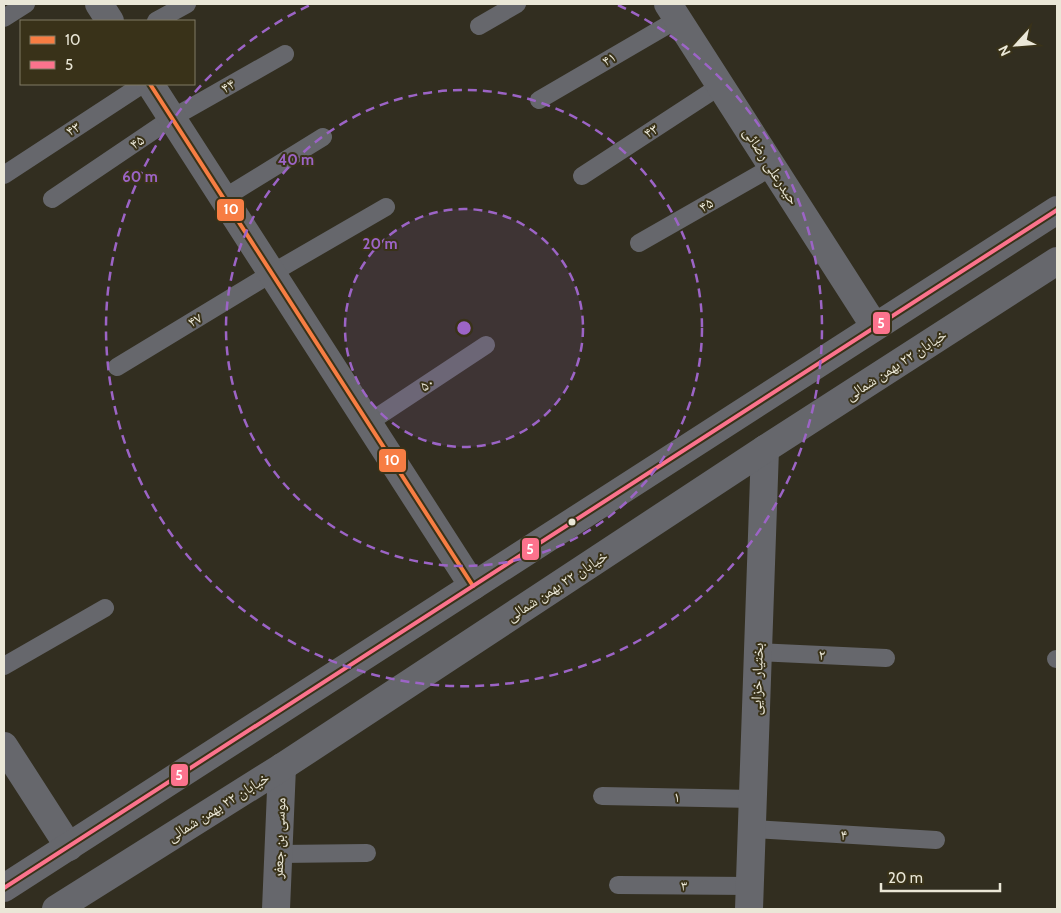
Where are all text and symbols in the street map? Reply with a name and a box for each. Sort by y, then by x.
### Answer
legend [20,20,195,85]
north arrow [991,20,1041,70]
text: 10 [65,31,80,49]
text: N [994,42,1015,59]
street label: ۴۱ [599,48,619,70]
text: 5 [65,56,73,74]
street label: ۴۴ [218,75,239,97]
street label: ۴۳ [62,118,84,140]
street label: ۴۳ [640,120,662,142]
street label: حیدرعلی رضائی [738,124,803,209]
street label: ۴۵ [126,131,148,153]
text: 40 m [278,151,314,169]
text: 60 m [122,168,158,186]
street label: ۴۵ [696,194,717,216]
line badge: 10 [216,198,245,222]
text: 10 [223,200,239,218]
text: 20 m [363,235,397,253]
street label: ۴۷ [185,309,206,331]
line badge: 5 [872,311,891,335]
text: 5 [877,314,885,332]
centre of rings [455,319,473,337]
street label: خیابان ۲۲ بهمن شمالی [842,325,951,405]
street label: ۵۰ [416,373,438,395]
line badge: 10 [378,448,407,473]
text: 10 [384,451,400,469]
unlabelled marker [567,517,577,527]
line badge: 5 [521,537,540,561]
text: 5 [526,540,534,558]
street label: خیابان ۲۲ بهمن شمالی [503,546,612,626]
street label: بختیار خزایی [747,642,768,716]
street label: ۲ [818,646,826,664]
line badge: 5 [170,763,189,787]
text: 5 [175,766,183,784]
street label: خیابان ۲۲ بهمن شمالی [164,768,273,847]
street label: ۱ [673,788,681,806]
street label: موسی بن جعفر [269,797,290,880]
street label: ۴ [840,826,848,844]
scale bar [881,860,1000,892]
text: 20 m [888,869,923,887]
street label: ۳ [681,877,688,895]

